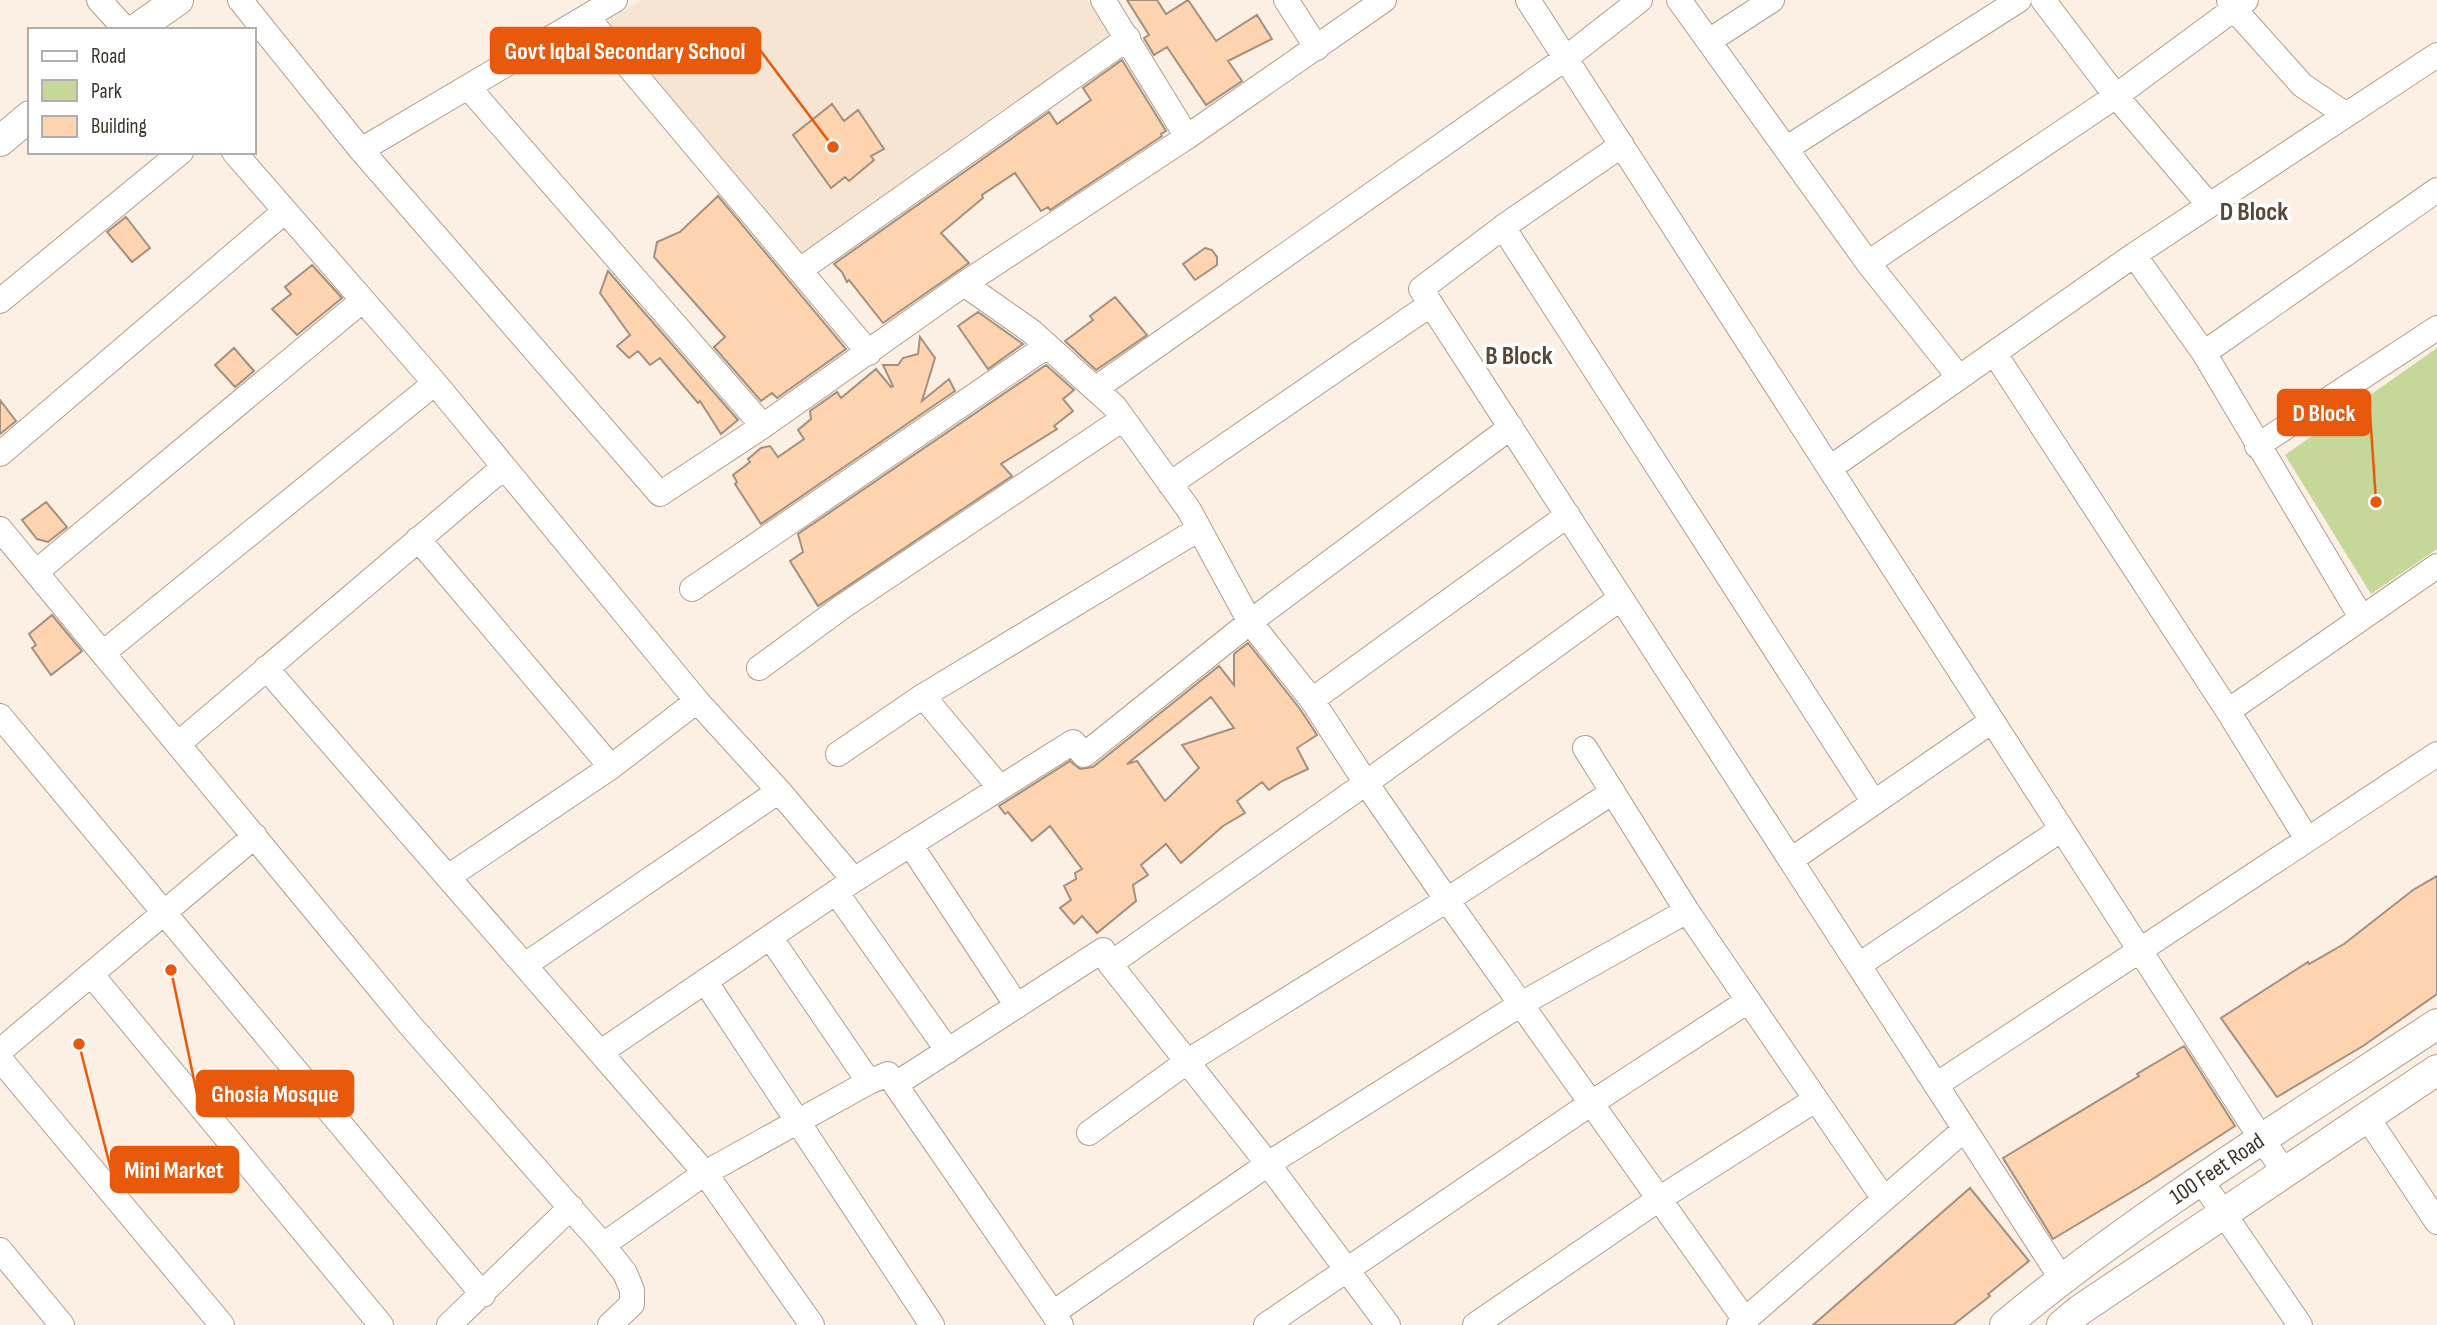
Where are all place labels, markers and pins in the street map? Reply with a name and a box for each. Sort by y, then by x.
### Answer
callout: Govt Iqbal Secondary School [491,28,760,73]
callout: D Block [2278,390,2370,435]
callout: Ghosia Mosque [197,1071,353,1116]
callout: Mini Market [111,1147,238,1192]

